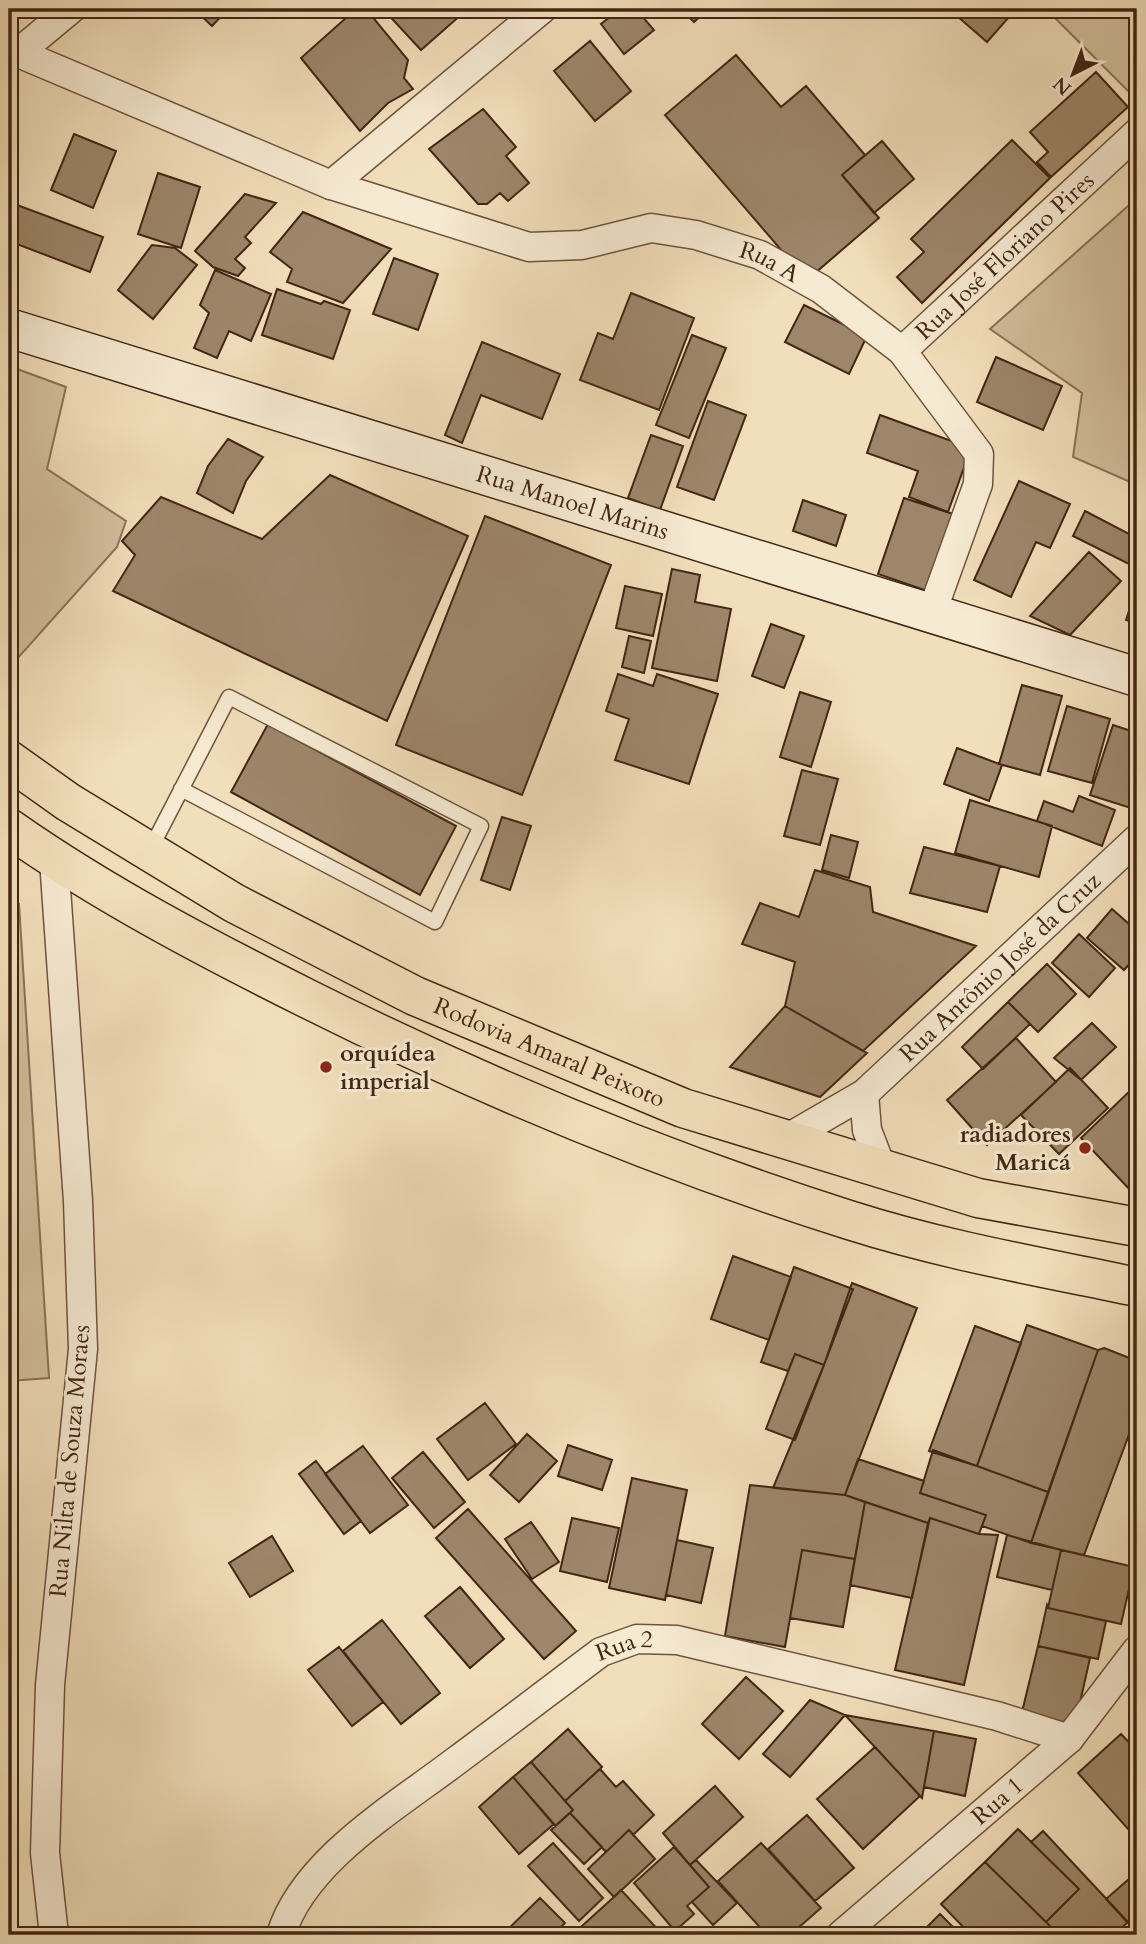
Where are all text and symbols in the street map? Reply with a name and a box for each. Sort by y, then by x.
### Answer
north arrow [1038,38,1108,108]
text: N [1047,70,1077,101]
street label: Rua José Floriano Pires [908,164,1101,347]
street label: Rua A [735,233,807,291]
street label: Rua Manoel Marins [472,457,673,548]
street label: Rua Antônio José da Cruz [892,864,1108,1070]
street label: Rodovia Amaral Peixoto [429,989,670,1115]
place label: orquídea imperial [340,1037,436,1098]
marker: orquídea imperial [318,1059,334,1075]
place label: radiadores Maricá [960,1118,1071,1179]
marker: radiadores Maricá [1077,1140,1093,1156]
street label: Rua Nilta de Souza Moraes [42,1323,98,1599]
street label: Rua 2 [591,1622,653,1669]
street label: Rua 1 [964,1769,1030,1832]

